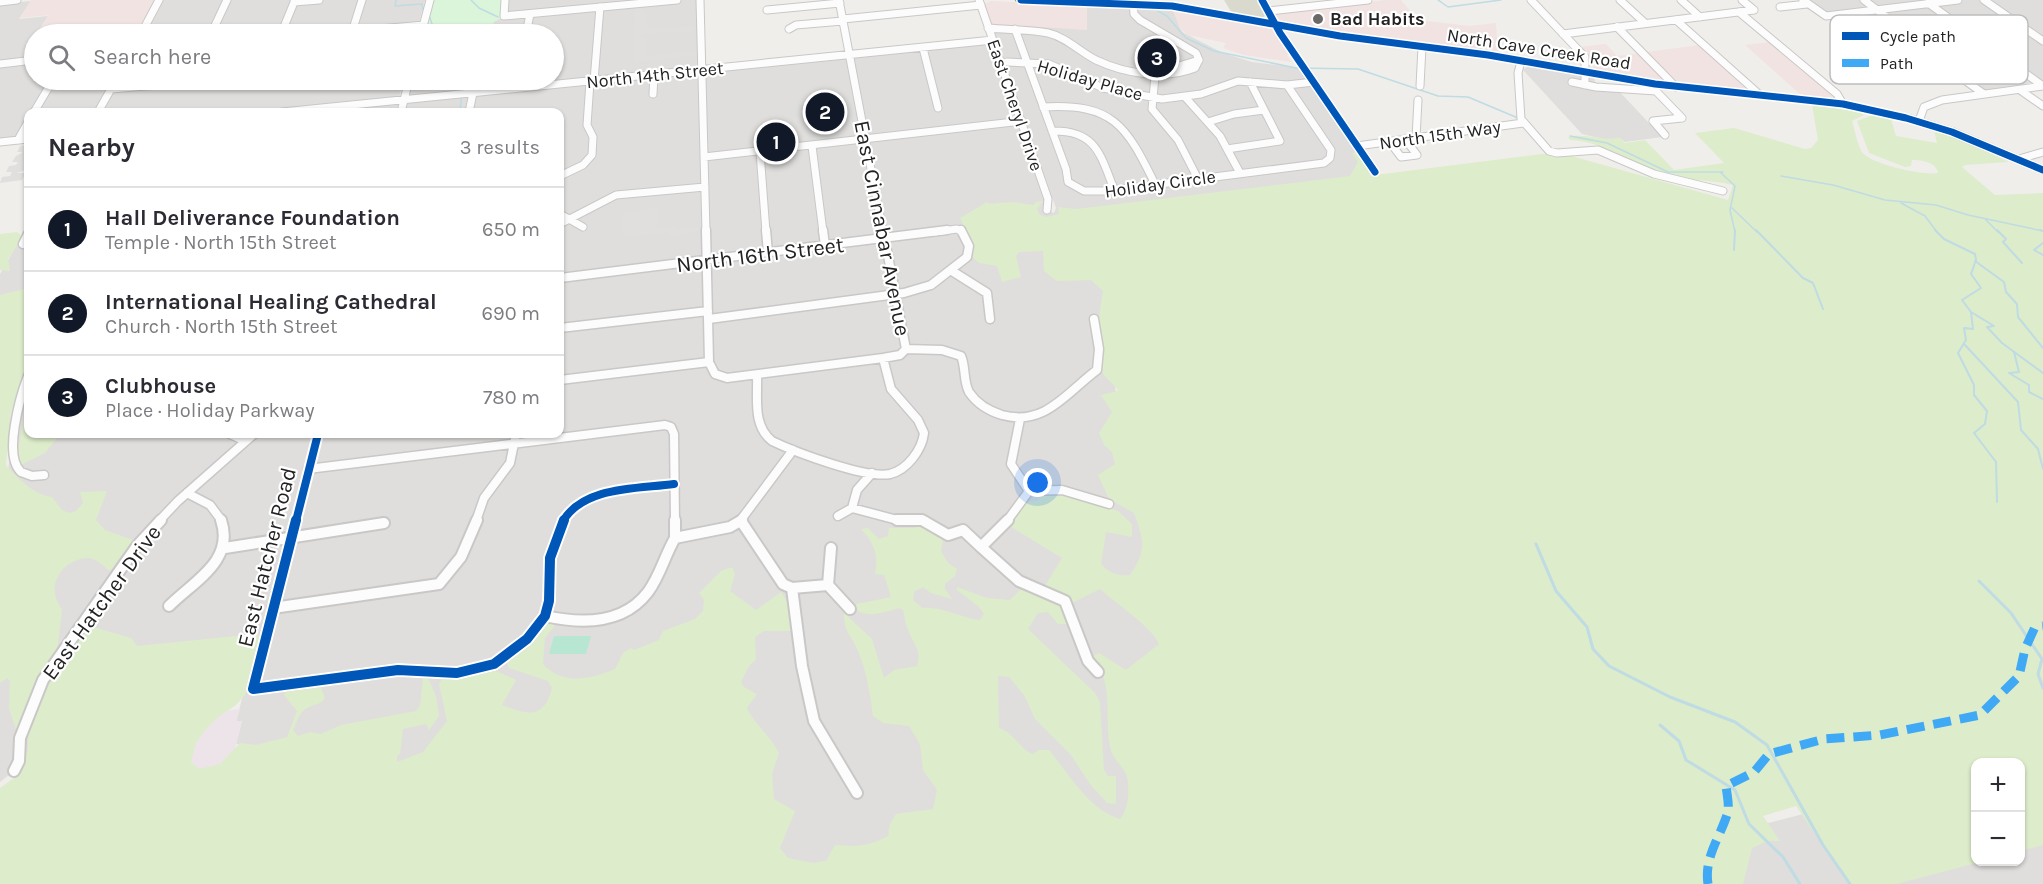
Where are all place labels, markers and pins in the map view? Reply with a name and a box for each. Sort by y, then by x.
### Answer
place label: Bad Habits [1330,8,1425,30]
marker: Bad Habits [1311,12,1325,26]
pin: 3 [1138,36,1176,80]
pin: 2 [806,90,844,134]
pin: 1 [756,120,796,164]

